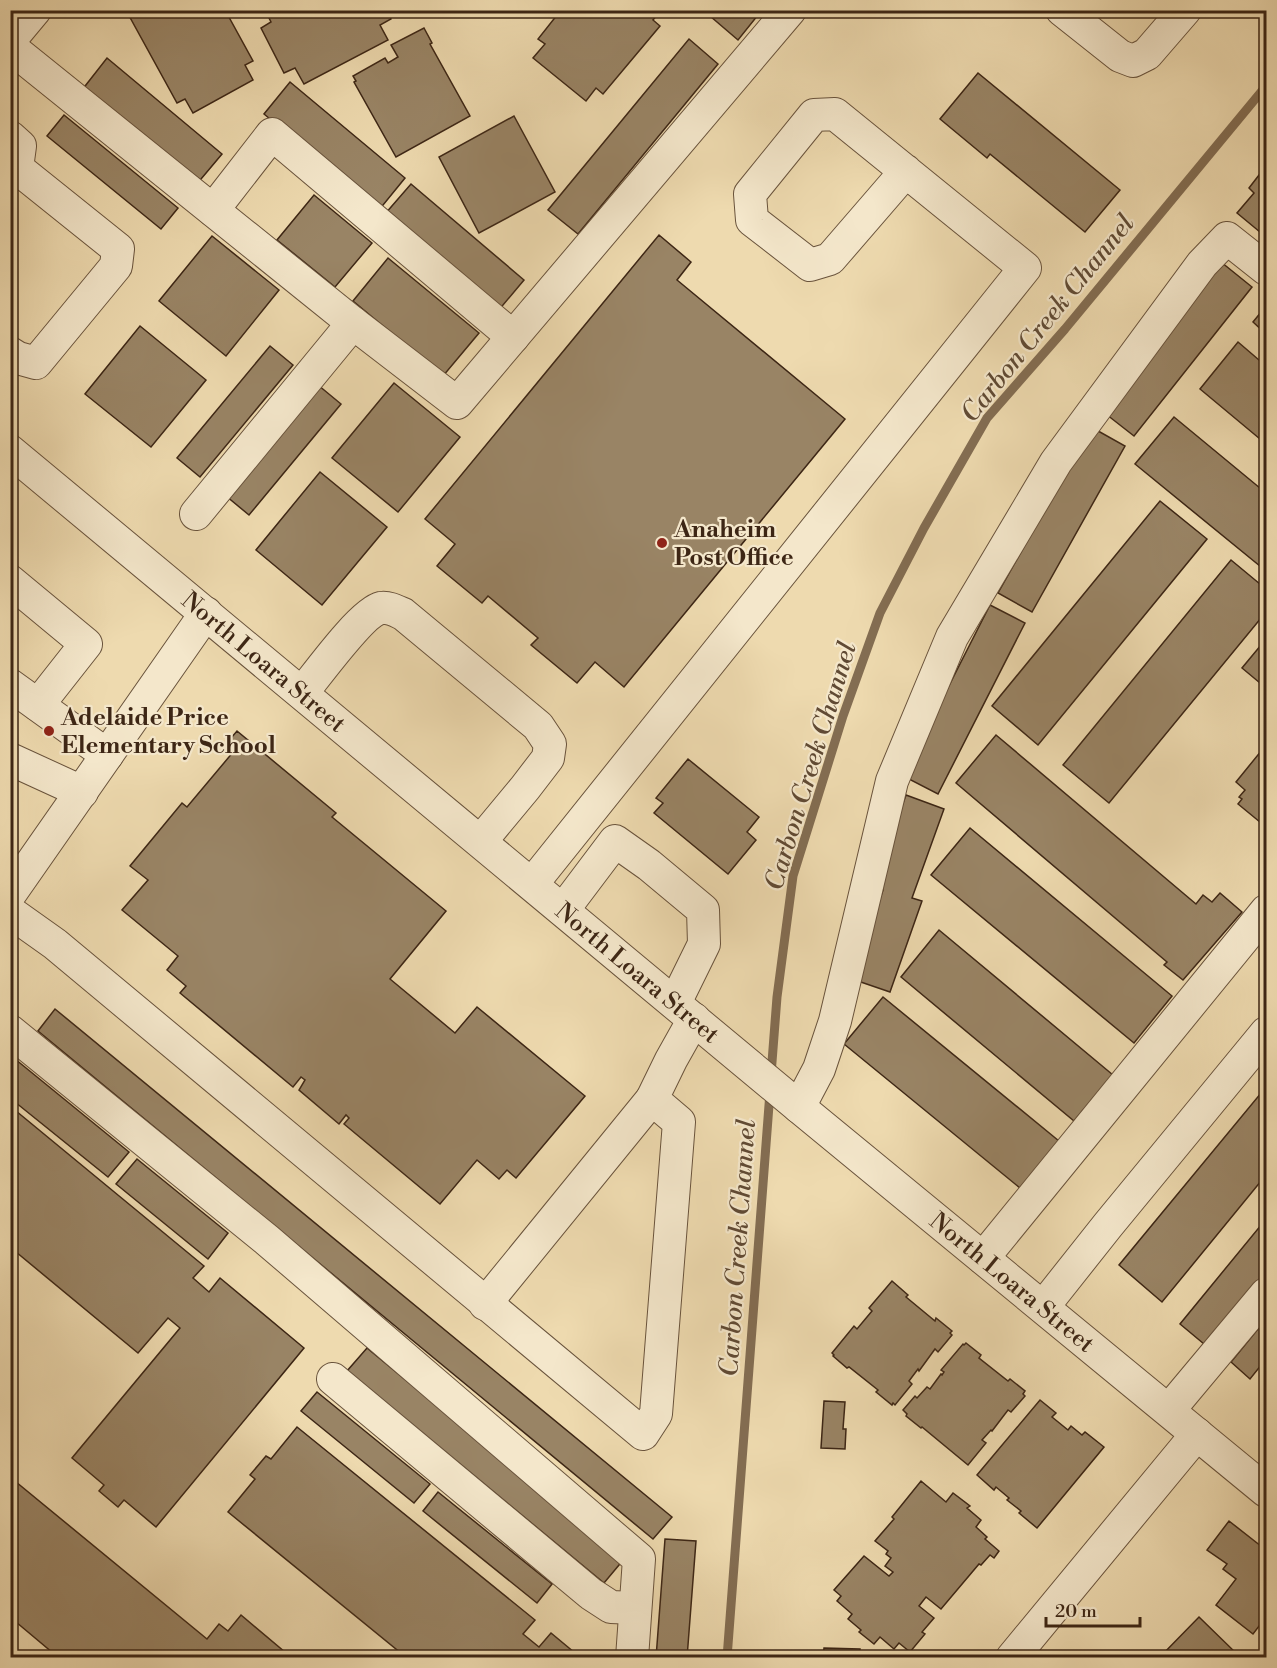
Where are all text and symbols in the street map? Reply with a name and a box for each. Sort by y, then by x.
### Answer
water label: Carbon Creek Channel [954,208,1142,429]
place label: Anaheim Post Office [673,515,794,573]
marker: Anaheim Post Office [655,536,669,550]
street label: North Loara Street [175,586,352,740]
water label: Carbon Creek Channel [758,638,864,894]
place label: Adelaide Price Elementary School [60,703,276,761]
marker: Adelaide Price Elementary School [42,724,56,738]
street label: North Loara Street [549,897,725,1051]
water label: Carbon Creek Channel [713,1118,763,1378]
street label: North Loara Street [923,1207,1100,1360]
scale bar [1046,1590,1140,1628]
text: 20 m [1055,1600,1097,1623]

